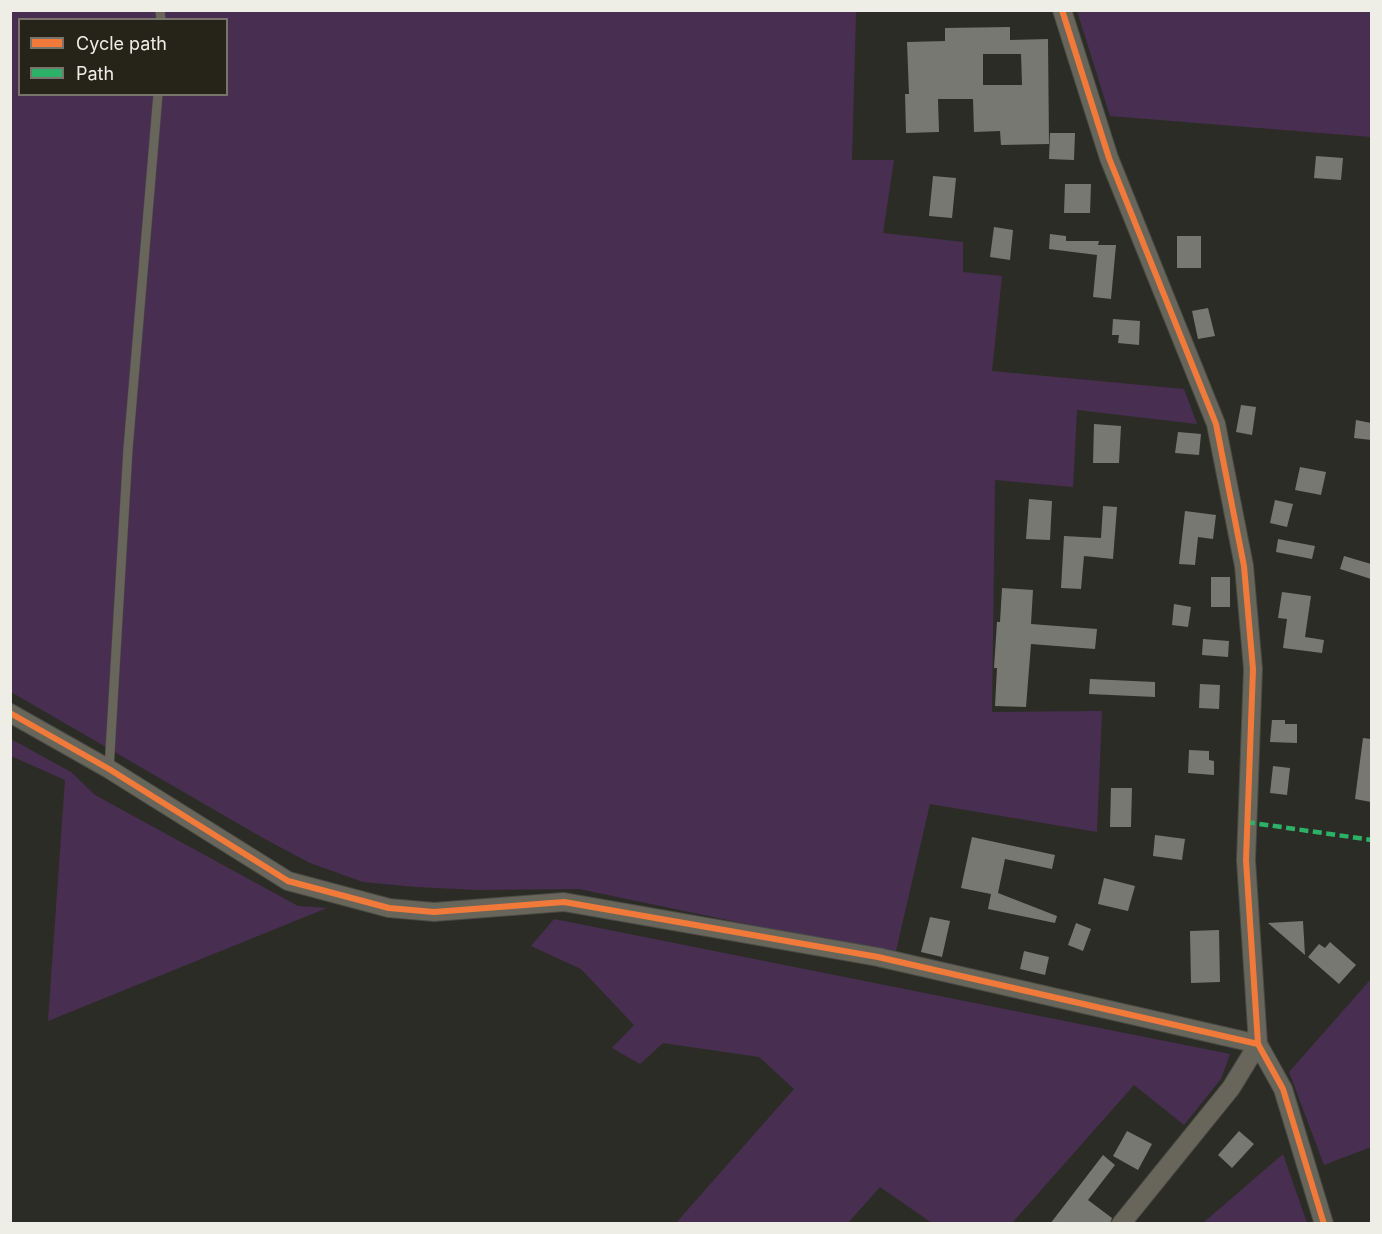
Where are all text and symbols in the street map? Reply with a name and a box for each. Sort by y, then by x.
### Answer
legend [18,18,228,96]
text: Cycle path [76,33,167,54]
text: Path [76,63,114,84]

